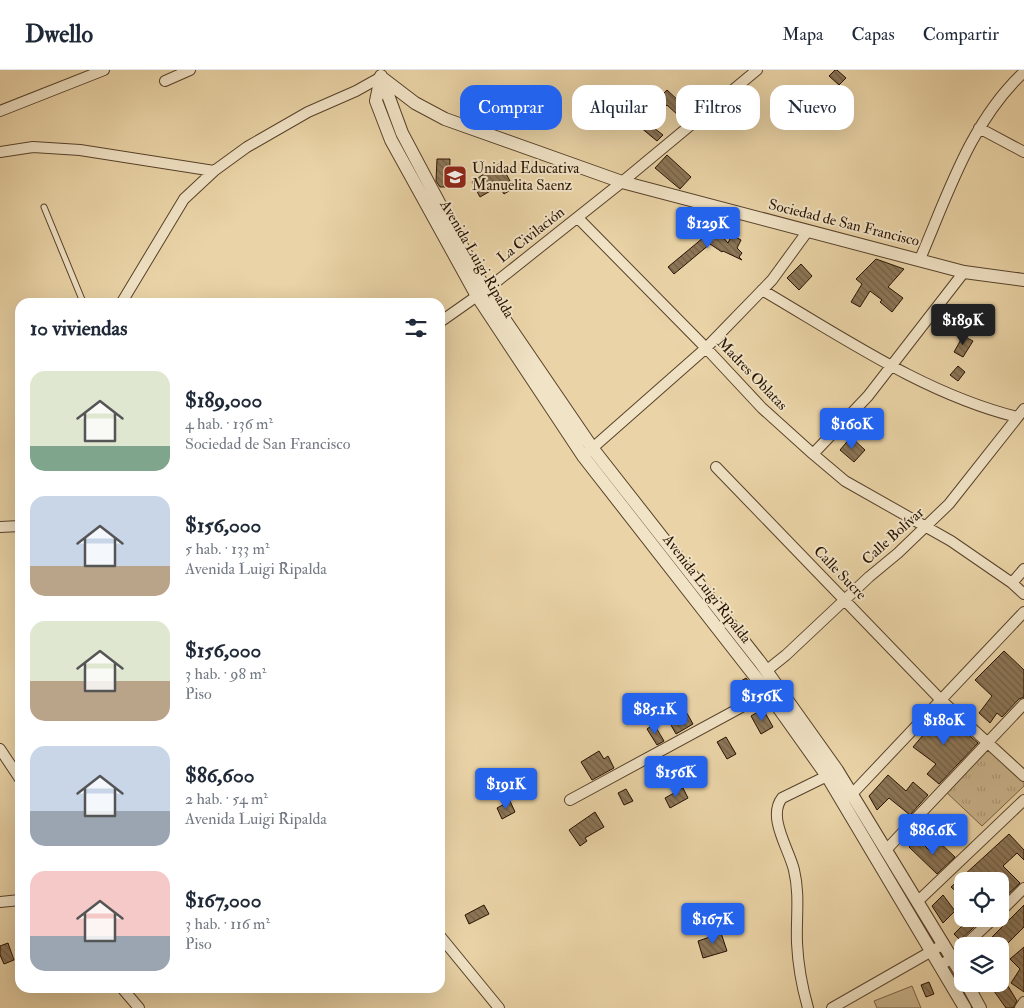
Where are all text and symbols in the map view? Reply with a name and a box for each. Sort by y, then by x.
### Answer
text: Dwello [25,19,93,50]
text: Mapa [782,23,824,46]
text: Capas [852,23,895,46]
text: Compartir [923,23,999,46]
chip: Comprar [460,85,562,130]
chip: Alquilar [572,85,666,130]
chip: Filtros [676,85,760,130]
chip: Nuevo [770,85,854,130]
place label: Unidad Educativa Manuelita Saenz [472,159,580,195]
school or university icon: Unidad Educativa Manuelita Saenz [442,164,468,190]
street label: Sociedad de San Francisco [767,195,921,251]
street label: Avenida Luigi Ripalda [434,196,519,323]
street label: La Civilación [493,203,569,267]
pin: $129K [673,206,743,249]
text: $129K [687,213,729,233]
pin: $189K [928,304,998,346]
text: $189K [942,310,984,330]
icon: filters [402,314,430,342]
text: 10 viviendas [30,315,127,342]
street label: Madres Oblatas [713,334,791,414]
text: $189,000 [185,387,262,414]
icon: home [70,391,130,451]
pin: $160K [817,408,887,450]
text: 4 hab. · 136 m² [185,414,273,434]
text: $160K [831,414,873,434]
text: Sociedad de San Francisco [185,434,350,454]
street label: Calle Bolívar [858,503,928,569]
text: $156,000 [185,512,261,539]
icon: home [70,516,130,576]
street label: Avenida Luigi Ripalda [657,530,756,649]
text: 5 hab. · 133 m² [185,539,269,559]
street label: Calle Sucre [810,542,870,604]
text: Avenida Luigi Ripalda [185,559,327,579]
text: $156,000 [185,637,261,664]
icon: home [70,641,130,701]
text: 3 hab. · 98 m² [185,664,266,684]
pin: $156K [727,680,797,722]
text: Piso [185,684,212,704]
text: $156K [742,686,782,706]
pin: $85.1K [614,692,696,735]
text: $85.1K [633,699,677,719]
pin: $180K [909,704,979,746]
text: $180K [923,710,965,730]
pin: $156K [641,756,711,798]
text: $86,600 [185,762,254,789]
text: $156K [656,762,696,782]
icon: home [70,766,130,826]
pin: $191K [471,768,541,810]
text: $191K [486,774,526,794]
text: 2 hab. · 54 m² [185,789,268,809]
text: Avenida Luigi Ripalda [185,809,327,829]
pin: $86.6K [892,814,974,856]
text: $86.6K [910,820,956,840]
map controls [954,872,1009,992]
button: locate [954,872,1009,927]
text: $167,000 [185,887,261,914]
icon: home [70,891,130,951]
pin: $167K [678,902,748,945]
text: $167K [692,909,734,929]
text: 3 hab. · 116 m² [185,914,270,934]
text: Piso [185,934,212,954]
button: layers [954,937,1009,992]

